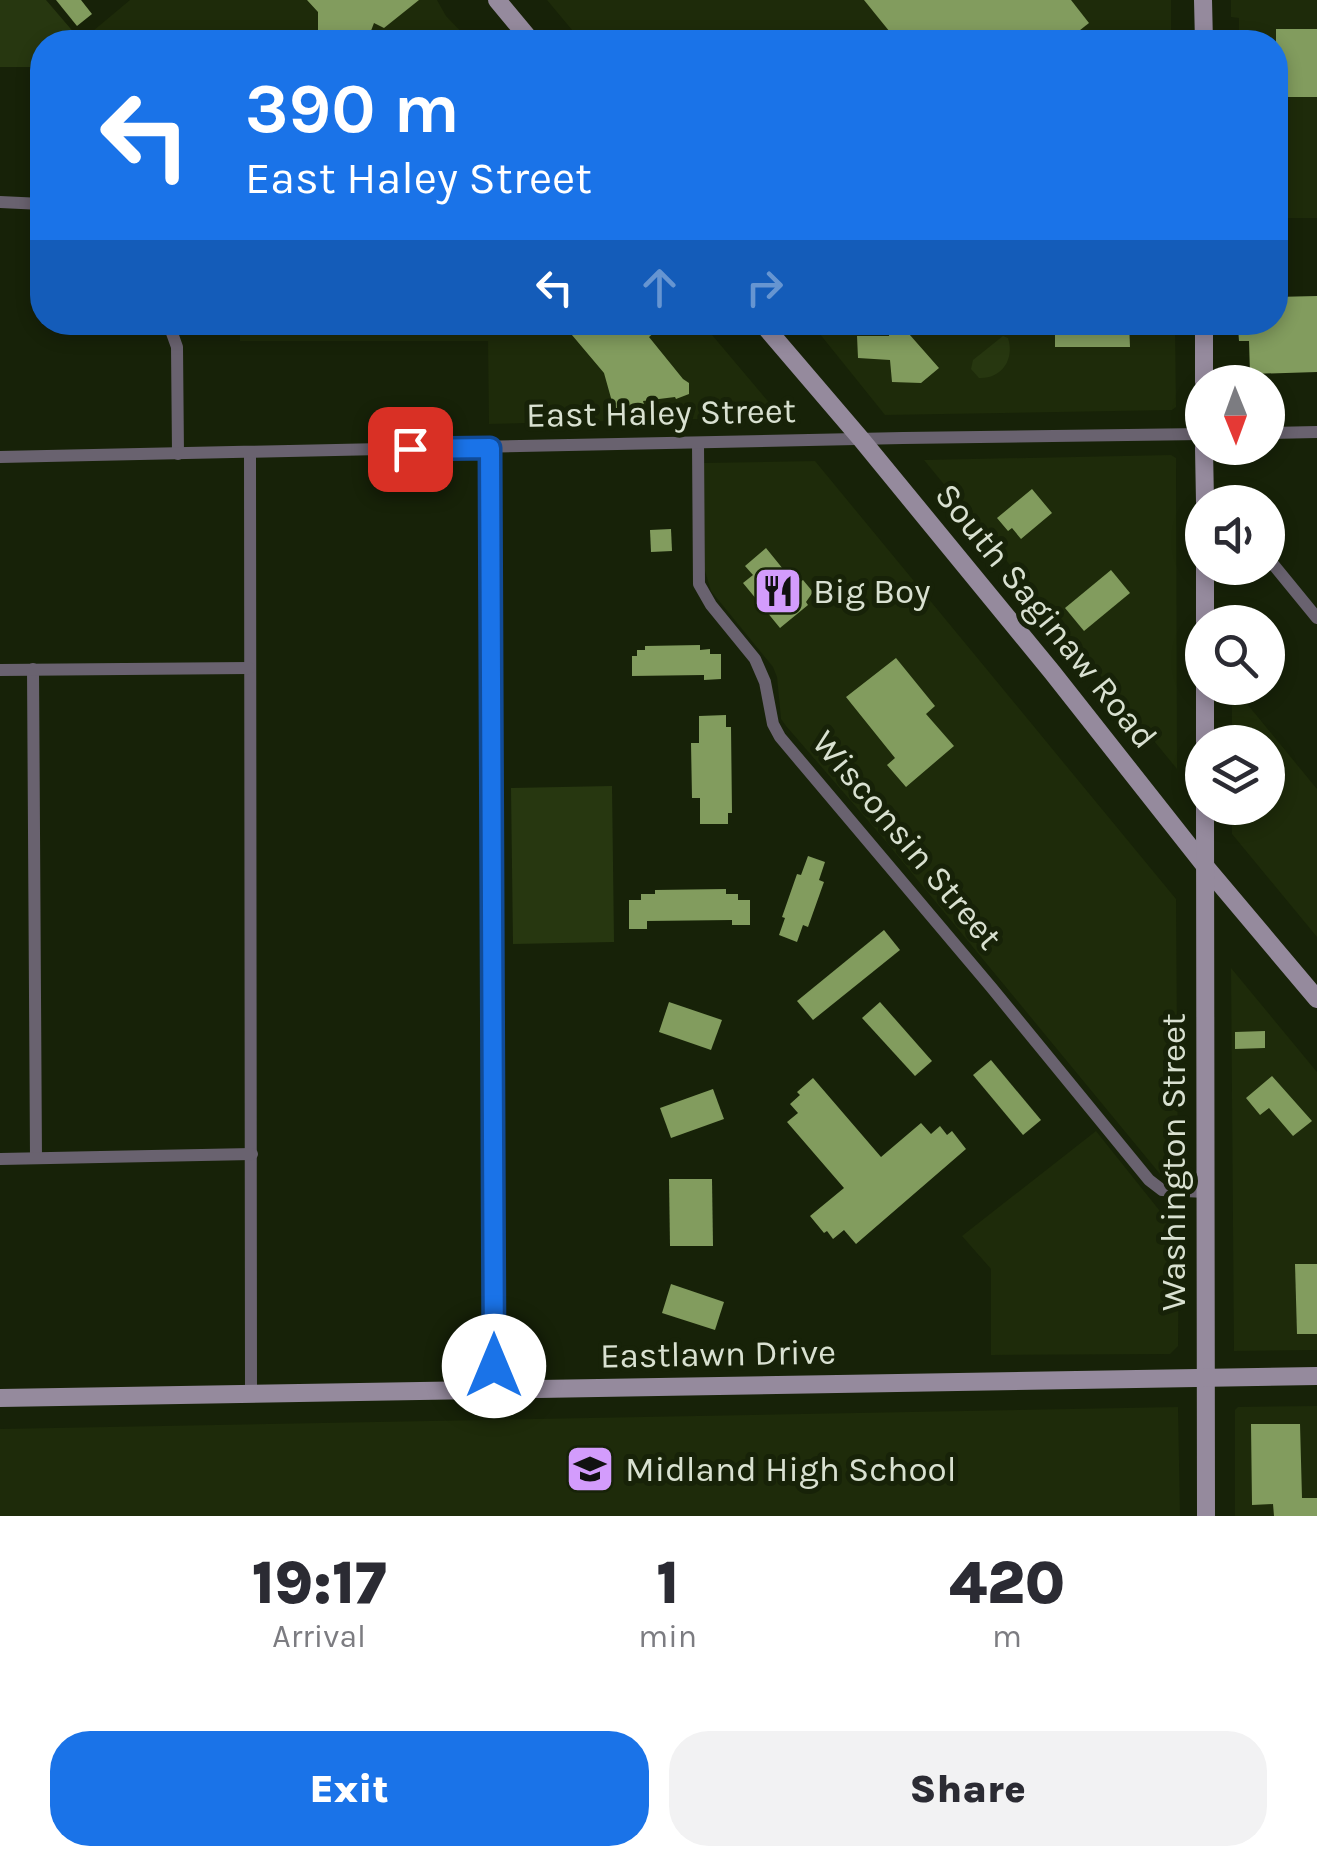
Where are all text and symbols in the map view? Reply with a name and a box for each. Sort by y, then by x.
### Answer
text: 390 m [245,68,460,150]
icon: left [80,70,210,200]
text: East Haley Street [245,152,592,204]
icon: left [527,260,582,315]
icon: ahead [632,260,687,315]
icon: right [737,260,792,315]
north arrow [1185,365,1285,465]
map controls [1185,365,1285,825]
street label: East Haley Street [526,390,796,436]
pin [368,407,453,492]
icon: arrive [383,422,438,477]
street label: South Saginaw Road [926,475,1166,757]
button: sound [1185,485,1285,585]
restaurant icon: Big Boy [752,565,804,617]
place label: Big Boy [813,571,930,612]
button: search [1185,605,1285,705]
street label: Wisconsin Street [804,722,1010,958]
button: layers [1185,725,1285,825]
street label: Washington Street [1153,1013,1194,1311]
position arrow [442,1314,546,1418]
street label: Eastlawn Drive [600,1331,836,1377]
school or university icon: Midland High School [564,1443,616,1495]
place label: Midland High School [625,1449,956,1490]
text: 19:17 [252,1548,387,1618]
text: 1 [656,1548,679,1618]
text: 420 [949,1548,1065,1618]
text: Arrival [272,1618,366,1655]
text: min [638,1618,697,1655]
text: m [992,1618,1022,1655]
button: Exit [50,1731,649,1846]
button: Share [669,1731,1267,1846]

